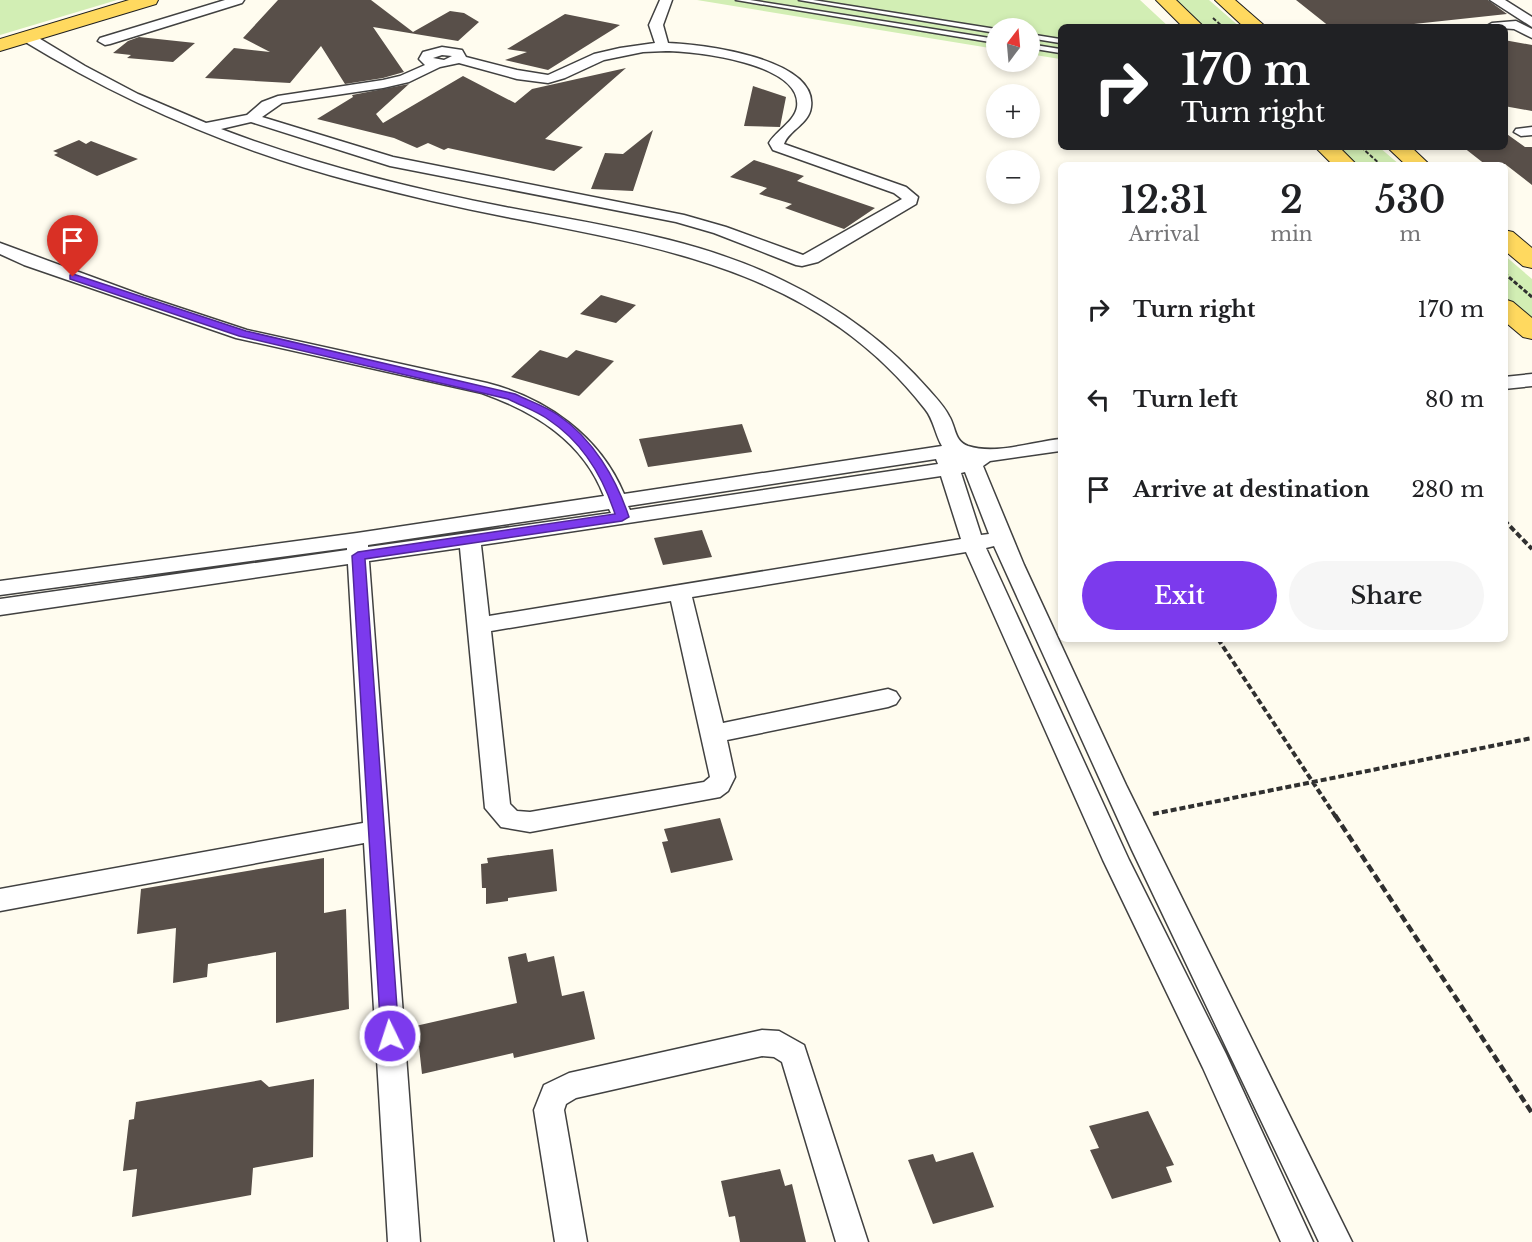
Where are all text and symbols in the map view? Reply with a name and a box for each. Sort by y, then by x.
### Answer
north arrow [986,18,1040,72]
map controls [986,18,1040,204]
text: 170 m [1181,44,1310,96]
icon: right [1082,48,1160,126]
button: + [986,84,1040,138]
text: Turn right [1181,96,1325,129]
button: − [986,150,1040,204]
text: 12:31 [1120,178,1208,223]
text: 2 [1280,178,1303,223]
text: 530 [1375,178,1446,223]
pin [47,215,98,277]
text: Arrival [1129,222,1200,246]
text: min [1271,222,1313,246]
text: m [1400,222,1421,246]
icon: arrive [56,224,89,257]
icon: right [1082,293,1115,326]
text: Turn right [1133,296,1255,323]
text: 170 m [1418,296,1484,323]
icon: left [1082,383,1115,416]
text: Turn left [1133,386,1238,413]
text: 80 m [1425,386,1484,413]
icon: arrive [1082,473,1115,506]
text: Arrive at destination [1133,476,1370,503]
text: 280 m [1411,476,1484,503]
button: Exit [1082,561,1277,630]
button: Share [1289,561,1484,630]
position arrow [358,1004,422,1068]

